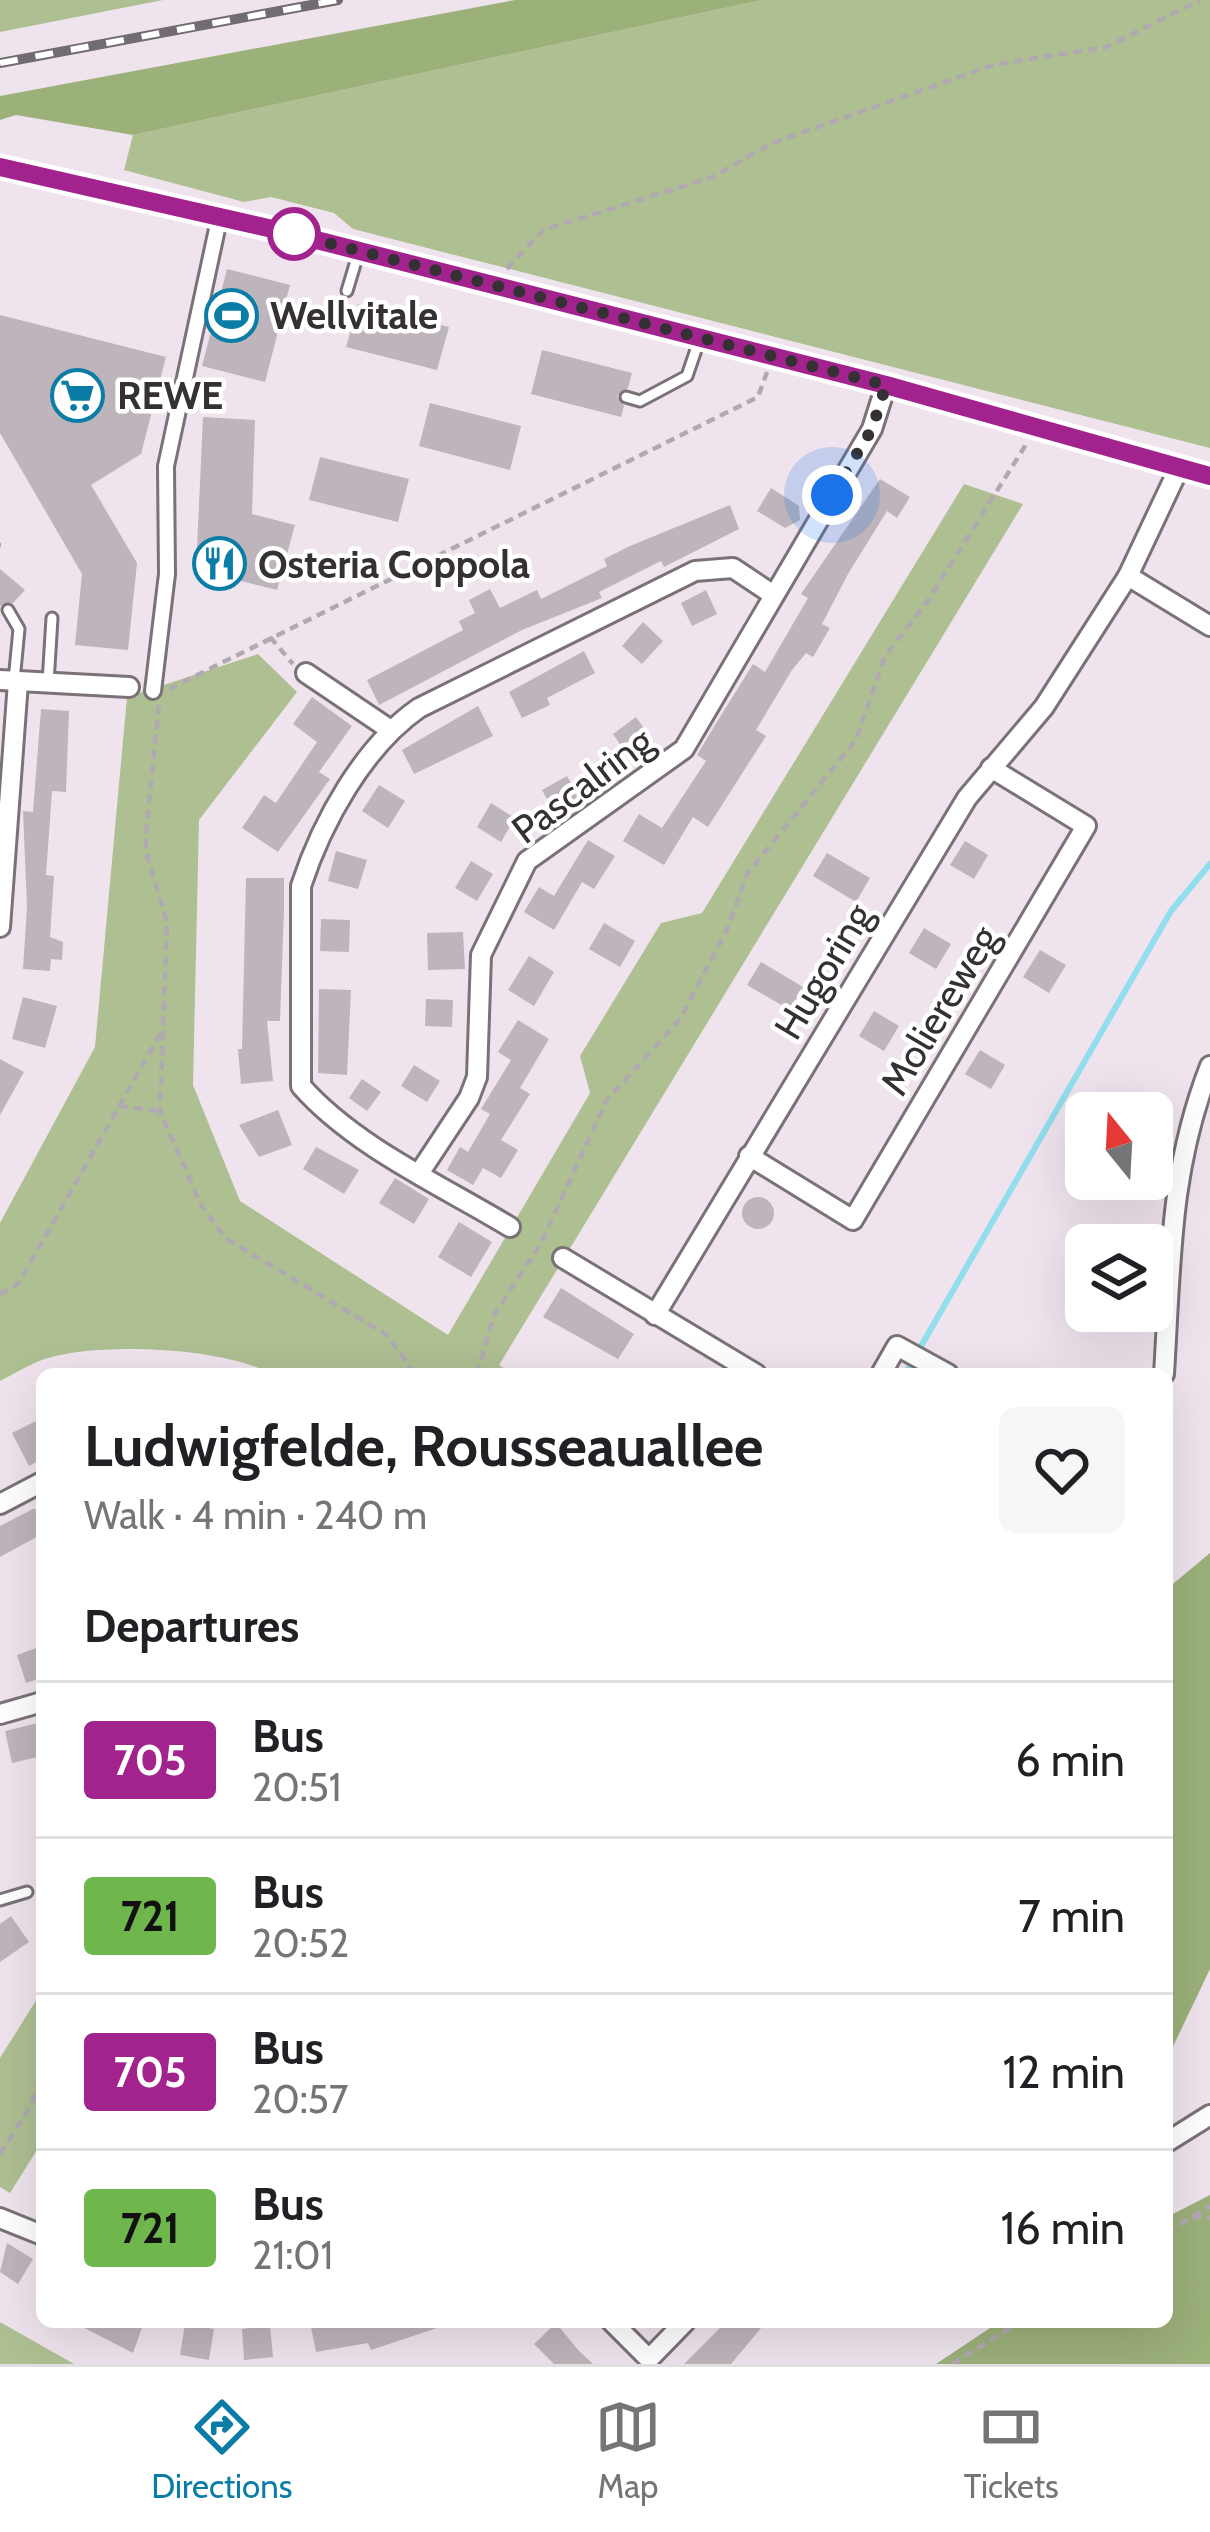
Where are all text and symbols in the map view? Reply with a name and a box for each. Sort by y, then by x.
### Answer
unlabelled marker [269,209,319,259]
sports icon: Wellvitale [203,287,259,343]
place label: Wellvitale [270,291,438,339]
supermarket icon: REWE [50,367,106,423]
place label: REWE [117,371,223,419]
your location [802,465,862,525]
restaurant icon: Osteria Coppola [191,536,247,592]
place label: Osteria Coppola [258,540,530,588]
street label: Pascalring [502,716,662,854]
street label: Hugoring [764,894,883,1048]
street label: Moliereweg [870,916,1009,1104]
north arrow [1065,1092,1173,1200]
map controls [1065,1092,1173,1332]
button: layers [1065,1224,1173,1332]
button: heart [999,1407,1125,1533]
text: Ludwigfelde, Rousseauallee [84,1411,763,1480]
text: Walk · 4 min · 240 m [84,1491,427,1539]
text: Departures [84,1599,299,1653]
text: Bus [252,1709,324,1763]
text: 6 min [1015,1733,1125,1787]
text: 705 [113,1734,187,1786]
text: 20:51 [252,1763,342,1811]
text: Bus [252,1865,324,1919]
text: 7 min [1018,1889,1125,1943]
text: 721 [120,1890,180,1942]
text: 20:52 [252,1919,349,1967]
text: Bus [252,2021,324,2075]
text: 12 min [1002,2045,1125,2099]
text: 705 [113,2046,187,2098]
text: 20:57 [252,2075,349,2123]
text: Bus [252,2177,324,2231]
text: 16 min [1000,2201,1125,2255]
text: 721 [120,2202,180,2254]
text: 21:01 [252,2231,333,2279]
tab: Directions [151,2394,292,2506]
tab: Map [595,2394,661,2506]
tab: Tickets [964,2394,1059,2506]

